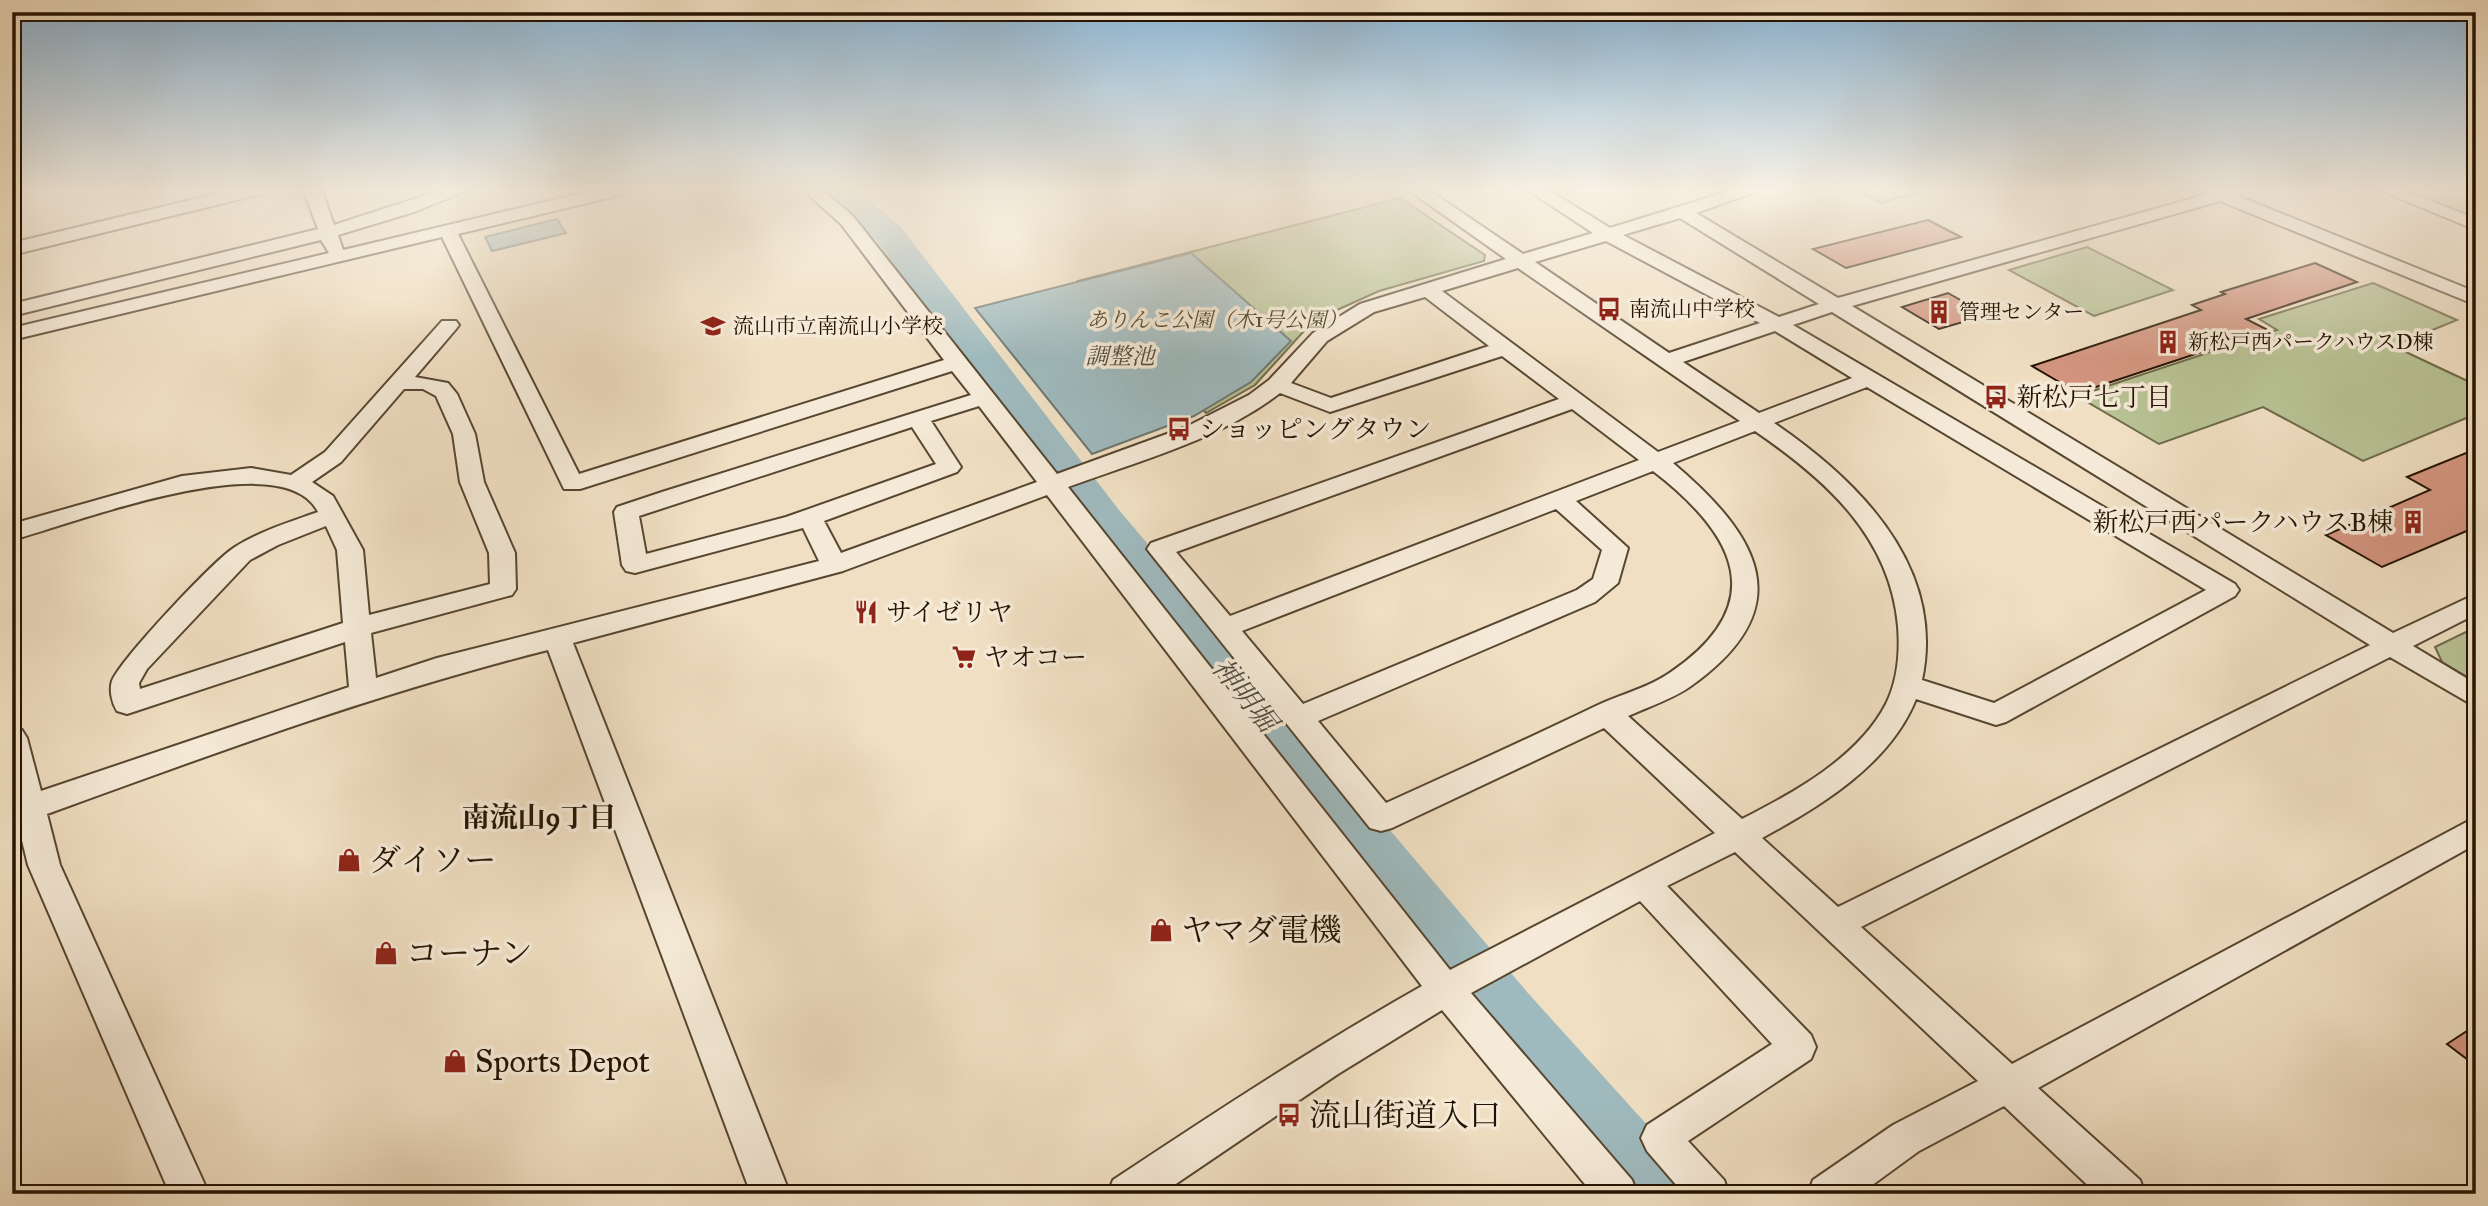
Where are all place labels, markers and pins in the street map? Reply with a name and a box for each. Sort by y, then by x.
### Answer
bus stop icon: 南流山中学校 [1595,295,1623,323]
place label: 南流山中学校 [1629,296,1755,322]
building icon: 管理センター [1925,298,1953,326]
place label: 管理センター [1959,299,2084,325]
school or university icon: 流山市立南流山小学校 [699,312,727,340]
place label: 流山市立南流山小学校 [733,313,943,339]
building icon: 新松戸西パークハウスD棟 [2154,328,2182,356]
place label: 新松戸西パークハウスD棟 [2188,329,2434,355]
place label: 新松戸七丁目 [2016,381,2172,413]
bus stop icon: 新松戸七丁目 [1982,383,2010,411]
place label: ショッピングタウン [1199,413,1431,445]
bus stop icon: ショッピングタウン [1165,415,1193,443]
place label: 新松戸西パークハウスB棟 [2092,506,2393,538]
building icon: 新松戸西パークハウスB棟 [2399,508,2427,536]
place label: サイゼリヤ [886,596,1013,628]
restaurant icon: サイゼリヤ [852,598,880,626]
place label: ヤオコー [984,641,1087,673]
supermarket icon: ヤオコー [950,643,978,671]
place label: ダイソー [369,841,496,880]
shop icon: ダイソー [335,846,363,874]
place label: ヤマダ電機 [1181,911,1341,950]
shop icon: ヤマダ電機 [1147,916,1175,944]
place label: コーナン [406,934,532,973]
shop icon: コーナン [372,939,400,967]
place label: Sports Depot [475,1042,650,1081]
shop icon: Sports Depot [441,1047,469,1075]
place label: 流山街道入口 [1309,1096,1501,1135]
bus stop icon: 流山街道入口 [1275,1101,1303,1129]

